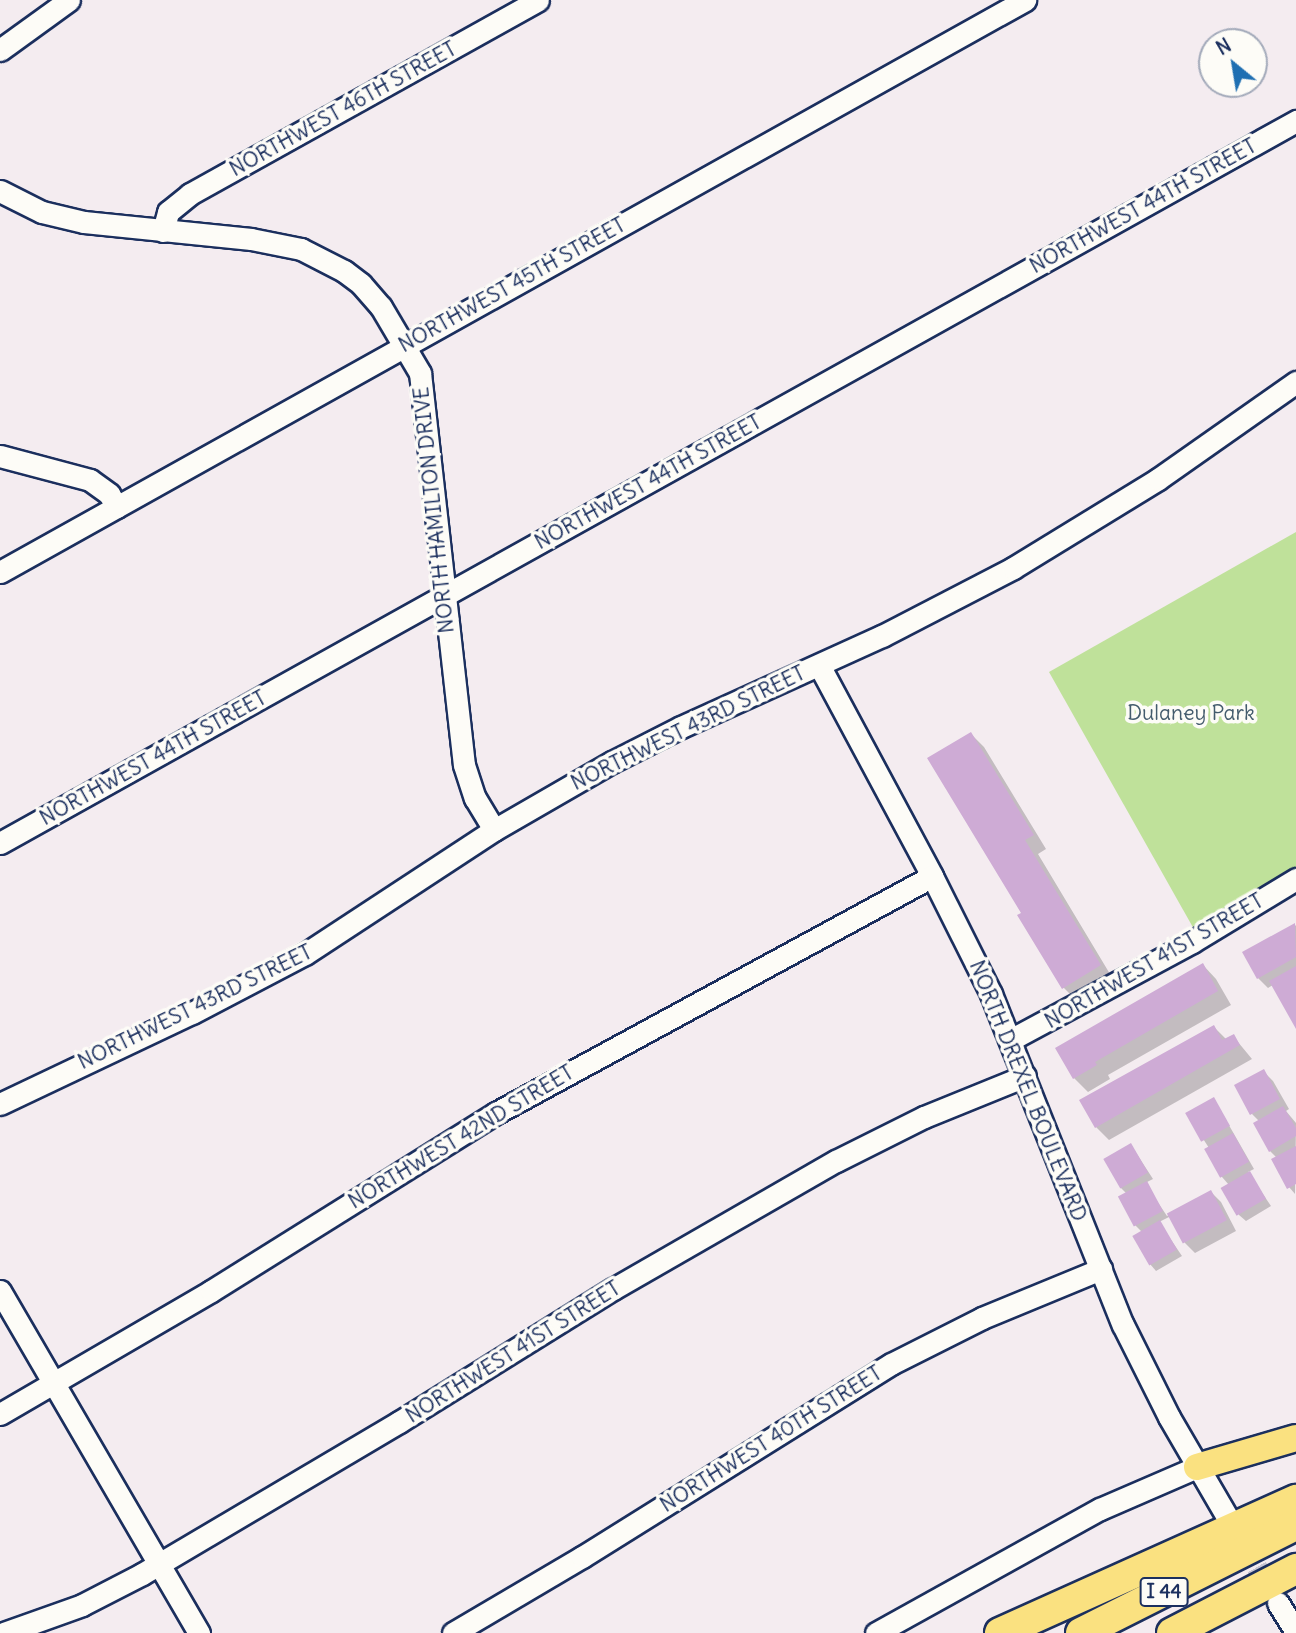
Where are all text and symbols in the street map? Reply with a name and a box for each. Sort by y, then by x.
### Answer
north arrow [1198,28,1268,98]
text: N [1212,33,1235,60]
street label: NORTHWEST 46TH STREET [225,36,461,182]
street label: NORTHWEST 44TH STREET [1025,133,1261,279]
street label: NORTHWEST 45TH STREET [394,212,630,358]
street label: NORTH HAMILTON DRIVE [409,385,459,635]
street label: NORTHWEST 44TH STREET [530,409,766,555]
street label: NORTHWEST 43RD STREET [567,660,809,796]
street label: NORTHWEST 44TH STREET [35,685,271,831]
park label: Dulaney Park [1127,700,1255,726]
street label: NORTHWEST 41ST STREET [1040,888,1268,1034]
street label: NORTHWEST 43RD STREET [74,939,316,1075]
street label: NORTH DREXEL BOULEVARD [964,957,1092,1225]
street label: NORTHWEST 42ND STREET [344,1060,578,1214]
street label: NORTHWEST 41ST STREET [401,1276,625,1428]
street label: NORTHWEST 40TH STREET [655,1360,887,1518]
road number: I 44 [1140,1576,1188,1608]

